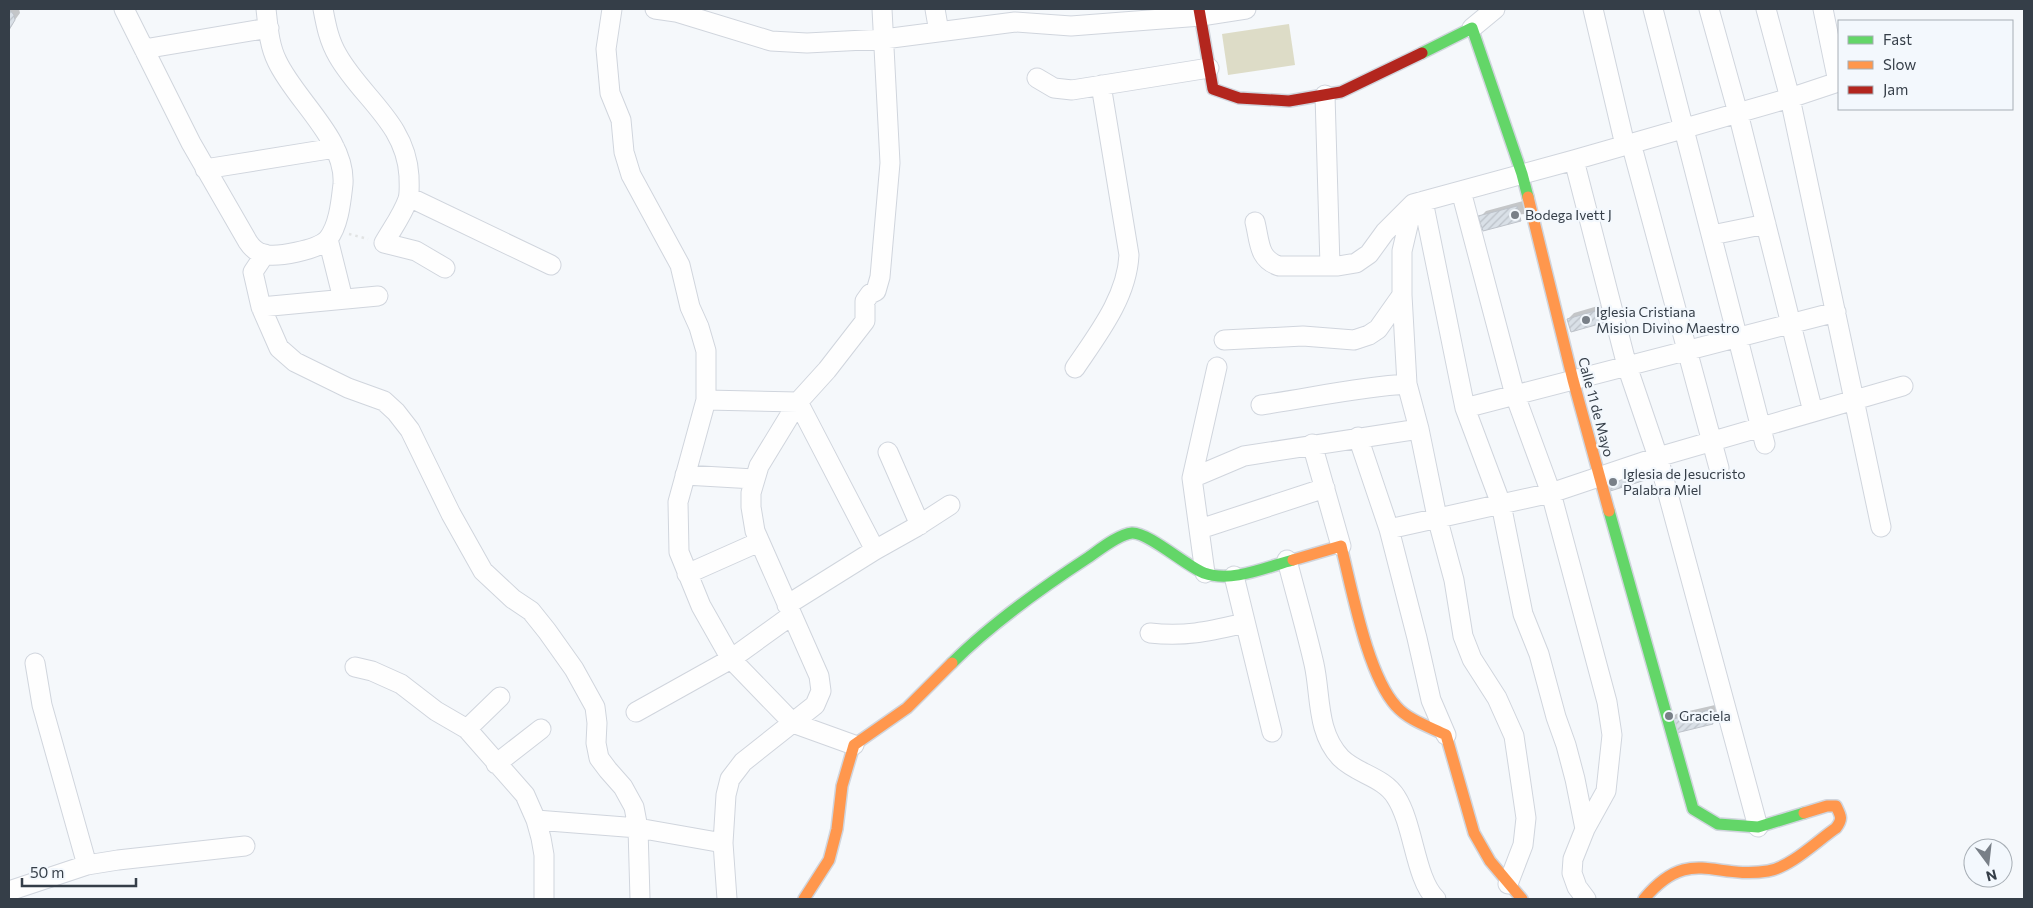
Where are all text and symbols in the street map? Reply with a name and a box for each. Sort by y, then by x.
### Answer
legend [1838,20,2013,110]
text: Fast [1883,30,1912,48]
text: Slow [1883,55,1916,73]
text: Jam [1883,80,1908,98]
place label: Bodega Ivett J [1525,206,1612,223]
marker: Bodega Ivett J [1509,209,1521,221]
place label: Iglesia Cristiana Mision Divino Maestro [1596,303,1740,336]
marker: Iglesia Cristiana Mision Divino Maestro [1580,314,1592,326]
street label: Calle 11 de Mayo [1575,355,1618,459]
place label: Iglesia de Jesucristo Palabra Miel [1623,465,1746,498]
marker: Iglesia de Jesucristo Palabra Miel [1607,476,1619,488]
place label: Graciela [1679,707,1731,724]
marker: Graciela [1663,710,1675,722]
north arrow [1963,838,2013,888]
scale bar [22,856,136,888]
text: 50 m [30,863,64,881]
text: N [1984,866,1999,886]

